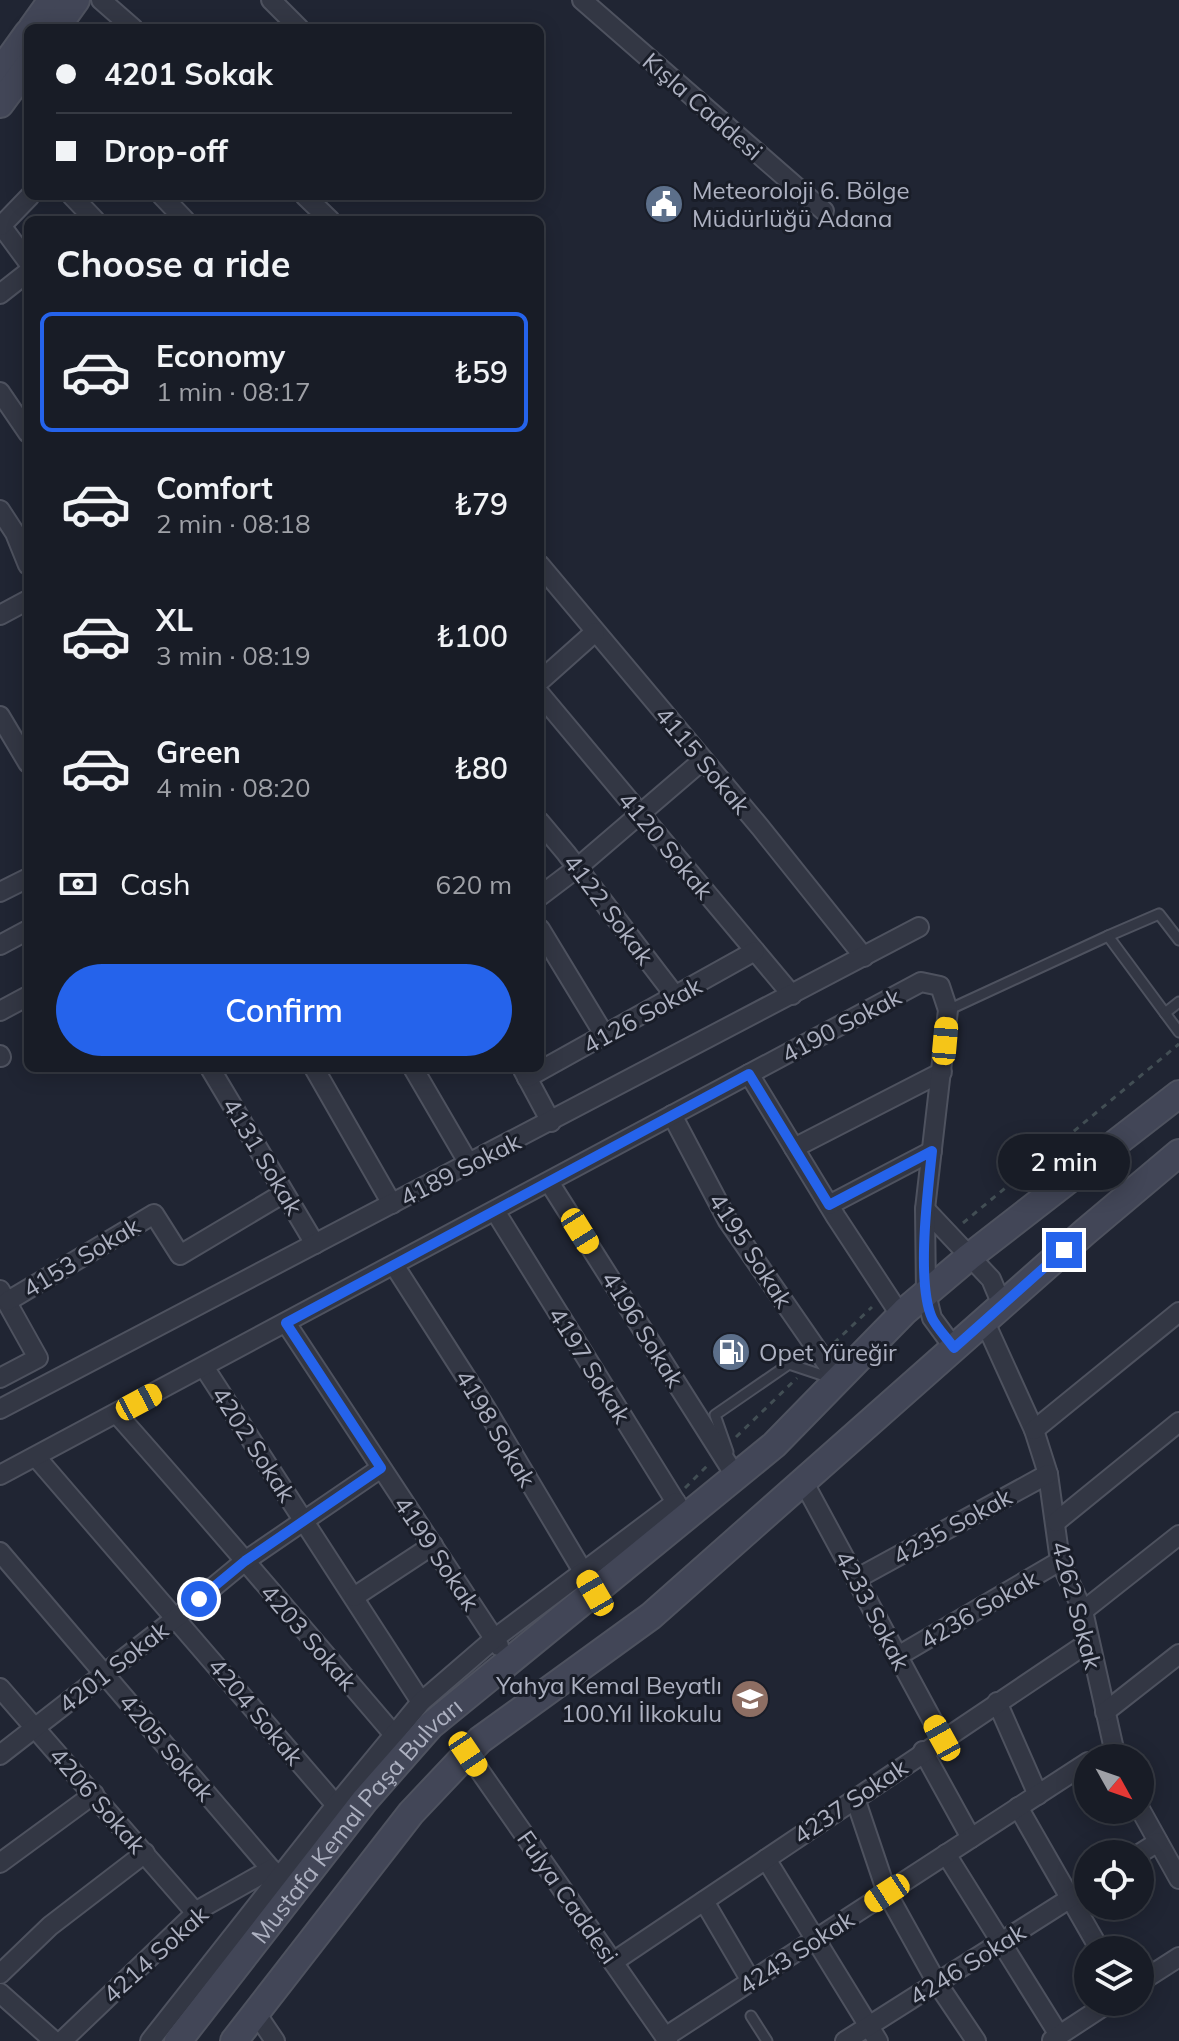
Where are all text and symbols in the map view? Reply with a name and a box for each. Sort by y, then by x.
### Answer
street label: Kışla Caddesi [637,46,769,166]
text: 4201 Sokak [104,55,273,93]
text: Drop-off [104,132,228,170]
place label: Meteoroloji 6. Bölge Müdürlüğü Adana [692,175,909,233]
public building icon: Meteoroloji 6. Bölge Müdürlüğü Adana [643,183,685,225]
text: Choose a ride [56,241,290,286]
icon: car [60,336,132,408]
text: Economy [156,337,285,375]
text: ₺59 [454,353,508,391]
text: 1 min · 08:17 [156,375,311,408]
icon: car [60,468,132,540]
text: Comfort [156,469,273,507]
text: ₺79 [454,485,508,523]
text: 2 min · 08:18 [156,507,311,540]
icon: car [60,600,132,672]
text: XL [156,601,193,639]
text: ₺100 [436,617,508,655]
text: 3 min · 08:19 [156,639,311,672]
street label: 4115 Sokak [649,700,757,821]
icon: car [60,732,132,804]
text: Green [156,733,241,771]
text: ₺80 [454,749,508,787]
text: 4 min · 08:20 [156,771,311,804]
street label: 4120 Sokak [612,785,720,906]
street label: 4122 Sokak [557,847,661,971]
icon: cash [56,862,100,906]
text: Cash [120,865,191,903]
text: 620 m [436,868,512,901]
button: Confirm [56,964,512,1056]
street label: 4126 Sokak [577,970,707,1060]
street label: 4190 Sokak [776,981,907,1069]
car [931,1016,959,1066]
street label: 4131 Sokak [216,1092,310,1221]
street label: 4189 Sokak [395,1125,526,1212]
callout: 2 min [998,1134,1130,1190]
text: 2 min [1030,1145,1098,1178]
street label: 4195 Sokak [703,1187,800,1314]
car [557,1204,603,1258]
street label: 4153 Sokak [17,1210,146,1304]
route end [1046,1232,1082,1268]
street label: 4196 Sokak [595,1265,691,1393]
street label: 4197 Sokak [542,1301,638,1429]
fuel station icon: Opet Yüreğir [710,1331,752,1373]
place label: Opet Yüreğir [759,1337,897,1367]
street label: 4198 Sokak [449,1364,543,1493]
car [112,1380,166,1424]
street label: 4202 Sokak [206,1381,303,1508]
street label: 4235 Sokak [887,1481,1017,1571]
street label: 4199 Sokak [388,1490,487,1616]
street label: 4262 Sokak [1045,1538,1109,1673]
street label: 4233 Sokak [829,1545,917,1676]
street label: 4236 Sokak [915,1563,1044,1655]
car [573,1566,617,1620]
street label: 4203 Sokak [255,1578,364,1697]
route start [181,1581,217,1617]
street label: 4201 Sokak [52,1614,175,1719]
street label: 4204 Sokak [202,1651,310,1772]
place label: Yahya Kemal Beyatlı 100.Yıl İlkokulu [495,1670,722,1728]
school or university icon: Yahya Kemal Beyatlı 100.Yıl İlkokulu [729,1678,771,1720]
street label: 4205 Sokak [113,1687,221,1808]
street label: Mustafa Kemal Paşa Bulvarı [244,1691,468,1949]
car [920,1711,964,1765]
car [445,1727,491,1781]
street label: 4206 Sokak [44,1741,153,1860]
north arrow [1074,1744,1154,1824]
map controls [1074,1744,1154,2016]
street label: 4237 Sokak [787,1751,913,1850]
street label: Fulya Caddesi [511,1825,625,1969]
button: locate [1074,1840,1154,1920]
car [860,1870,914,1916]
street label: 4214 Sokak [96,1898,214,2009]
street label: 4243 Sokak [733,1903,860,2000]
street label: 4246 Sokak [903,1916,1031,2012]
button: layers [1074,1936,1154,2016]

